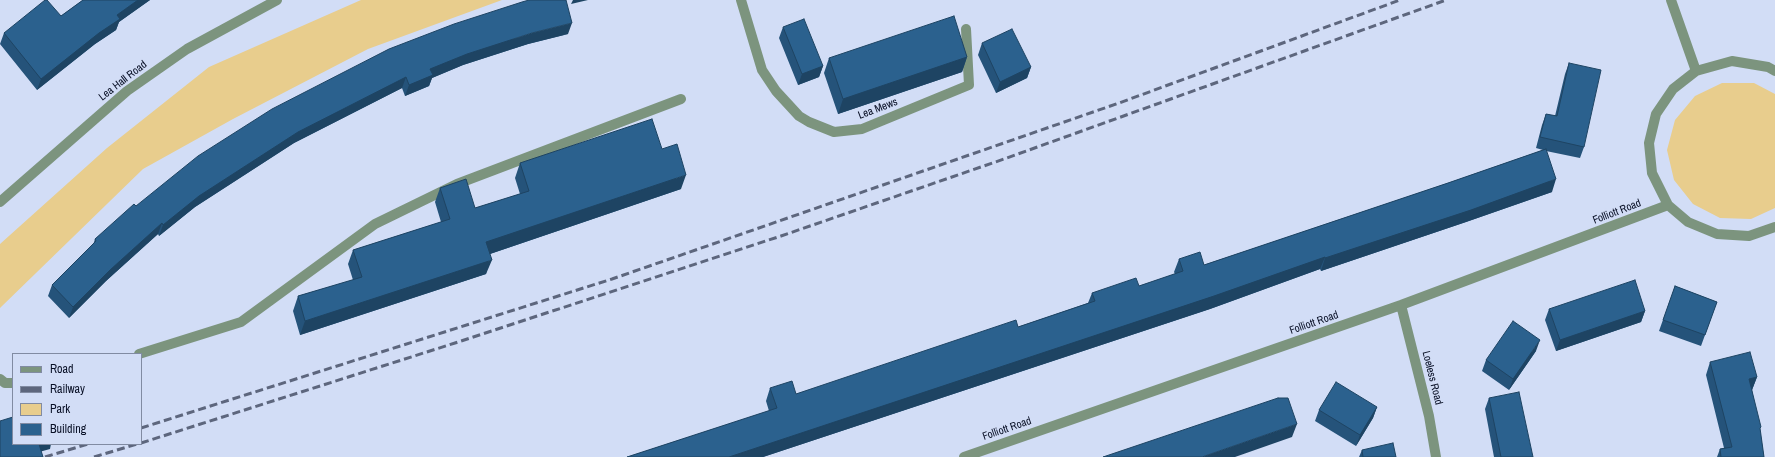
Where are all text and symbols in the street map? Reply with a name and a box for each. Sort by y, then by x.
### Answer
street label: Lea Hall Road [96,58,150,104]
street label: Lea Mews [856,95,900,123]
street label: Folliott Road [1591,197,1643,227]
street label: Folliott Road [1288,309,1340,337]
street label: Loeless Road [1419,350,1445,406]
legend [12,353,142,445]
text: Road [50,361,74,377]
text: Railway [50,381,85,397]
text: Park [50,401,70,417]
street label: Folliott Road [981,415,1033,443]
text: Building [50,421,86,437]

